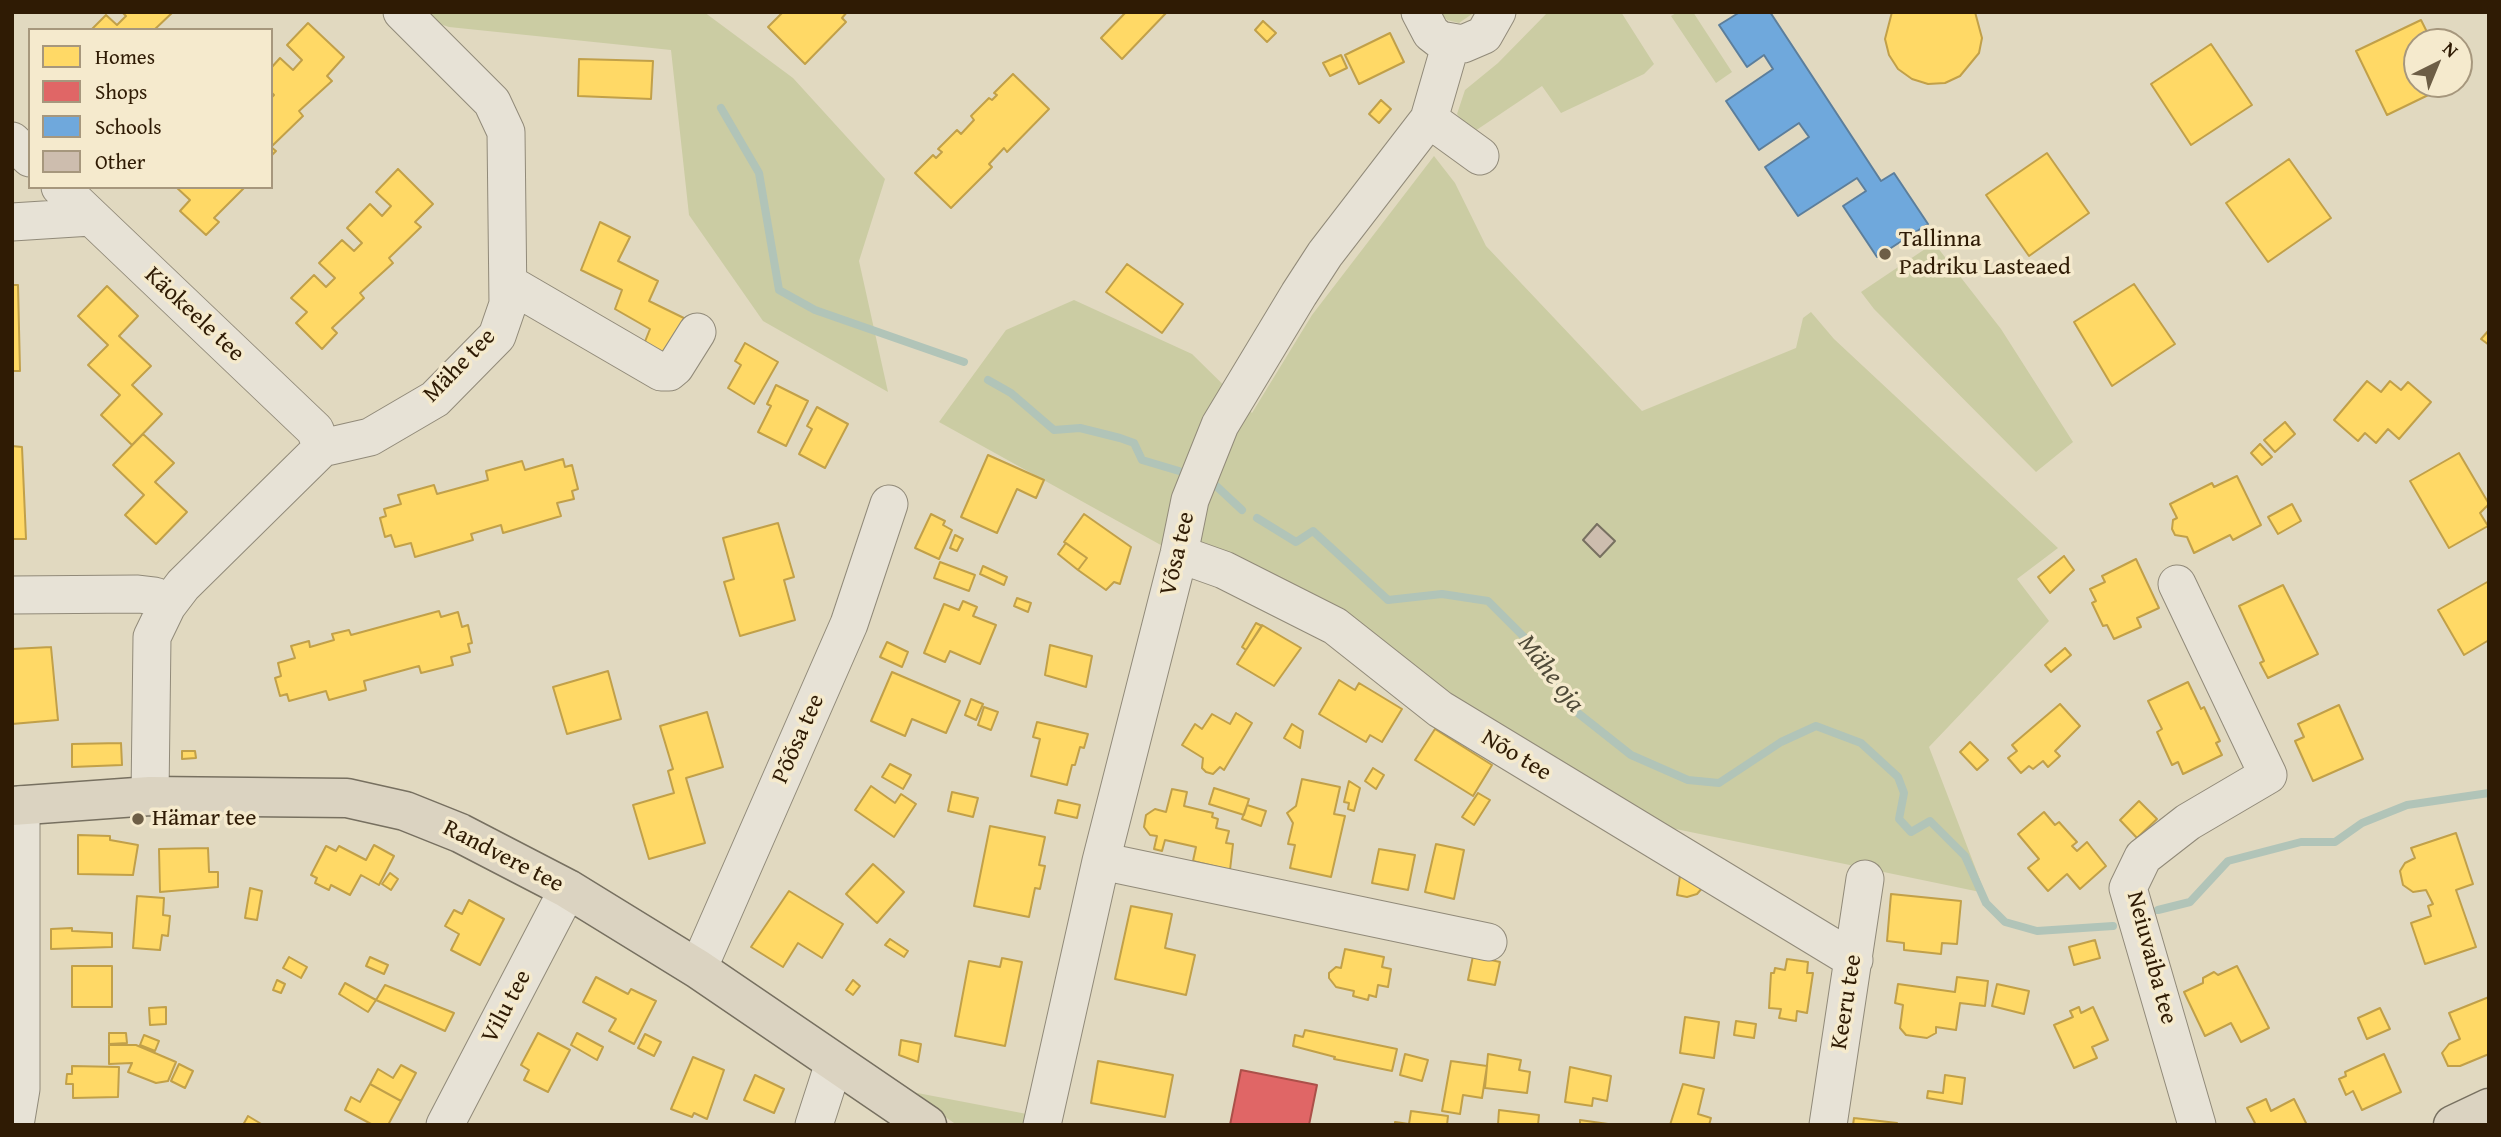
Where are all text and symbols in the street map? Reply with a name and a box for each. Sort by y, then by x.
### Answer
legend [28,28,273,189]
north arrow [2403,28,2473,98]
text: N [2437,35,2465,64]
text: Homes [95,41,155,72]
text: Shops [95,76,147,107]
text: Schools [95,111,162,142]
text: Other [95,146,145,177]
place label: Tallinna Padriku Lasteaed [1899,226,2071,282]
marker: Tallinna Padriku Lasteaed [1877,246,1893,262]
street label: Käokeele tee [138,261,250,369]
street label: Mähe tee [418,323,502,409]
street label: Võsa tee [1154,509,1202,599]
water label: Mähe oja [1510,629,1590,719]
street label: Põõsa tee [767,690,831,788]
street label: Nõo tee [1476,724,1556,788]
place label: Hämar tee [152,805,256,833]
marker: Hämar tee [130,811,146,827]
street label: Randvere tee [438,814,568,900]
street label: Neiuvaiba tee [2119,888,2183,1028]
street label: Keeru tee [1825,952,1869,1052]
street label: Vilu tee [476,966,538,1048]

